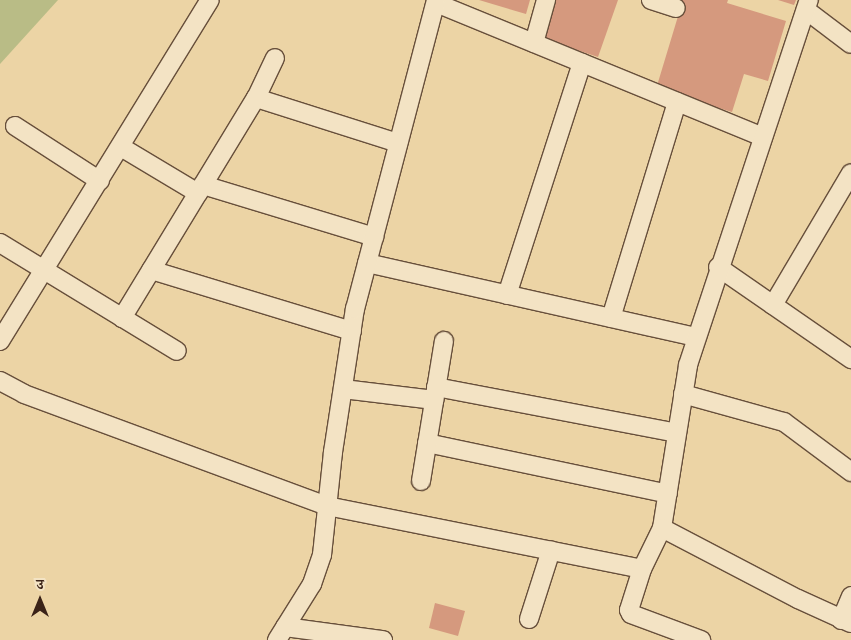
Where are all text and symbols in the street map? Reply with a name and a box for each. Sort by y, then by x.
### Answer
north arrow [15,575,65,625]
text: उ [36,576,44,593]

